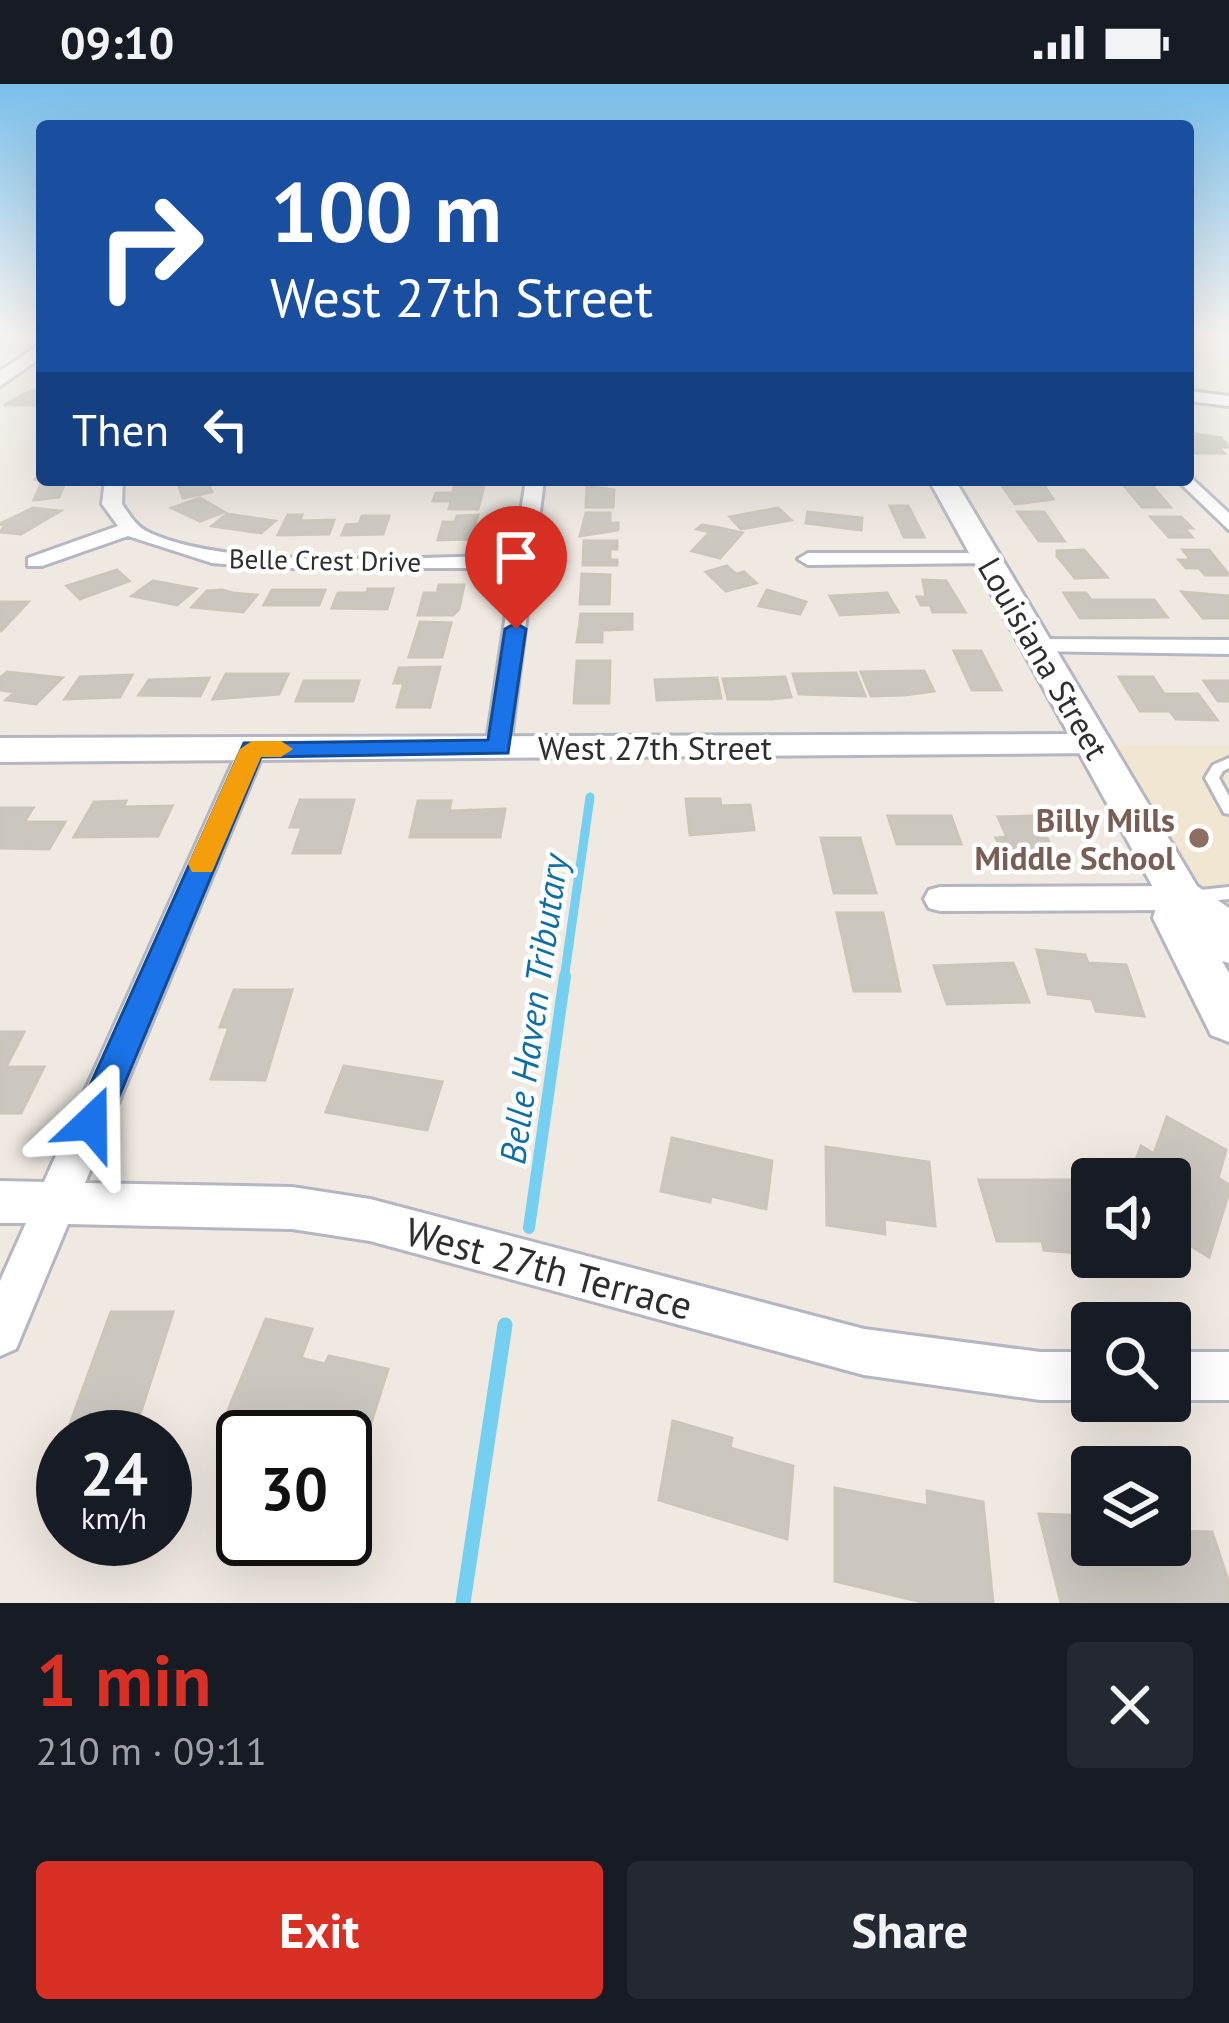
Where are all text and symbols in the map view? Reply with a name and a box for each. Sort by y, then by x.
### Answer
text: 09:10 [60,13,174,71]
text: 100 m [270,156,502,265]
icon: right [72,168,228,324]
text: West 27th Street [270,262,653,332]
icon: left [193,396,259,462]
text: Then [72,400,169,458]
pin [465,506,567,629]
icon: arrive [483,524,549,590]
street label: Belle Crest Drive [229,541,421,579]
street label: Louisiana Street [969,549,1119,767]
street label: West 27th Street [538,726,772,769]
place label: Billy Mills Middle School [974,798,1175,879]
marker: Billy Mills Middle School [1186,825,1212,851]
water label: Belle Haven Tributary [488,849,578,1167]
position arrow [28,1060,154,1186]
map controls [1071,1158,1191,1566]
button: sound [1071,1158,1191,1278]
street label: West 27th Terrace [400,1205,698,1331]
button: search [1071,1302,1191,1422]
speed limit sign: 30 [216,1410,372,1566]
text: 24 [80,1434,148,1512]
button: layers [1071,1446,1191,1566]
text: km/h [81,1498,147,1537]
text: 1 min [36,1633,212,1726]
button: close [1067,1642,1193,1768]
text: 210 m · 09:11 [36,1725,267,1776]
button: Exit [36,1861,603,1999]
button: Share [627,1861,1193,1999]

